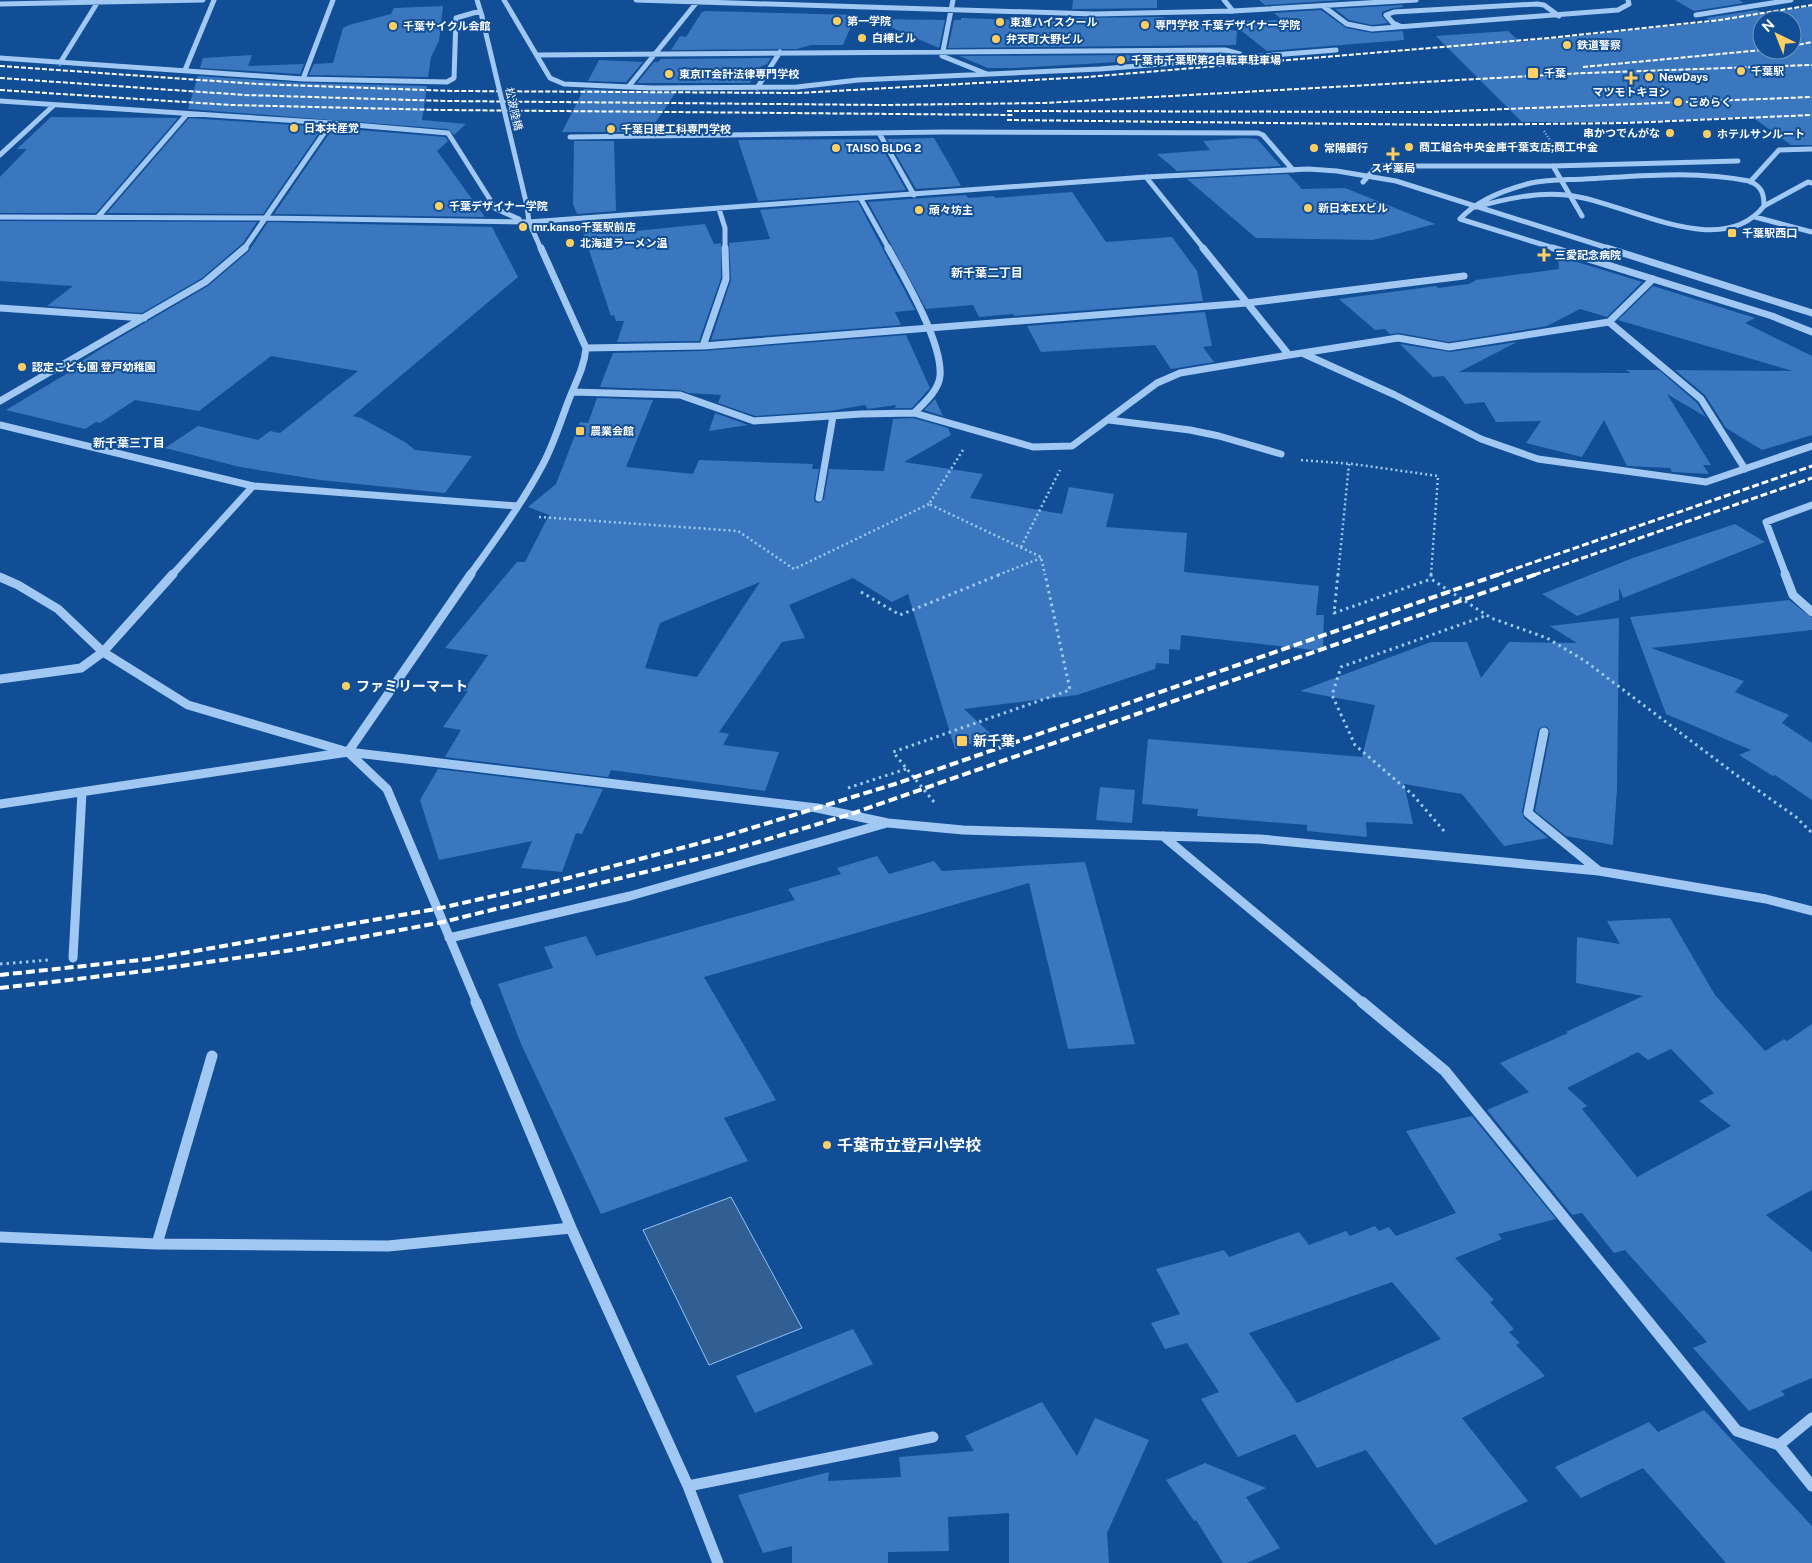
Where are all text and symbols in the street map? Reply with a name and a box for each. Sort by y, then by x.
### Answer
north arrow [1752,10,1802,60]
marker: 第一学院 [831,15,843,27]
place label: 第一学院 [847,15,891,27]
marker: 東進ハイスクール [994,16,1006,28]
place label: 東進ハイスクール [1010,16,1097,28]
text: N [1759,16,1778,35]
marker: 専門学校 千葉デザイナー学院 [1139,19,1151,31]
place label: 専門学校 千葉デザイナー学院 [1155,19,1300,31]
marker: 千葉サイクル会館 [387,20,399,32]
place label: 千葉サイクル会館 [403,20,490,32]
marker: 白樺ビル [856,32,868,44]
place label: 白樺ビル [872,32,916,44]
marker: 弁天町大野ビル [990,33,1002,45]
place label: 弁天町大野ビル [1006,33,1083,45]
marker: 鉄道警察 [1561,39,1573,51]
place label: 鉄道警察 [1577,39,1621,51]
marker: 千葉市千葉駅第2自転車駐車場 [1115,54,1127,66]
place label: 千葉市千葉駅第2自転車駐車場 [1131,54,1281,66]
marker: 千葉駅 [1735,65,1747,77]
place label: 千葉駅 [1751,65,1784,77]
marker: 千葉 [1526,66,1540,80]
place label: 千葉 [1544,67,1566,79]
marker: 東京IT会計法律専門学校 [663,68,675,80]
place label: 東京IT会計法律専門学校 [679,68,799,80]
marker: NewDays [1643,71,1655,83]
place label: NewDays [1659,71,1708,83]
marker: マツモトキヨシ [1625,72,1637,84]
street label: 松波陸橋 [503,86,525,132]
place label: マツモトキヨシ [1593,86,1670,98]
marker: こめらく [1672,96,1684,108]
place label: こめらく [1688,96,1732,108]
marker: 日本共産党 [288,122,300,134]
place label: 日本共産党 [304,122,359,134]
marker: 千葉日建工科専門学校 [605,123,617,135]
place label: 千葉日建工科専門学校 [621,123,731,135]
place label: 串かつでんがな [1583,127,1660,139]
marker: 串かつでんがな [1664,127,1676,139]
marker: ホテルサンルート [1701,128,1713,140]
place label: ホテルサンルート [1717,128,1805,140]
marker: 商工組合中央金庫千葉支店;商工中金 [1403,141,1415,153]
place label: 商工組合中央金庫千葉支店;商工中金 [1419,141,1598,153]
marker: TAISO BLDG 2 [830,142,842,154]
place label: TAISO BLDG 2 [846,142,921,154]
marker: 常陽銀行 [1308,142,1320,154]
place label: 常陽銀行 [1324,142,1368,154]
marker: スギ薬局 [1387,148,1399,160]
place label: スギ薬局 [1371,162,1415,174]
marker: 千葉デザイナー学院 [433,200,445,212]
place label: 千葉デザイナー学院 [449,200,548,212]
marker: 新日本EXビル [1302,202,1314,214]
place label: 新日本EXビル [1318,202,1388,214]
marker: 頑々坊主 [913,204,925,216]
place label: 頑々坊主 [929,204,973,216]
marker: mr.kanso千葉駅前店 [517,221,529,233]
place label: mr.kanso千葉駅前店 [533,221,636,233]
marker: 千葉駅西口 [1726,227,1738,239]
place label: 千葉駅西口 [1742,227,1797,239]
marker: 北海道ラーメン温 [564,237,576,249]
place label: 北海道ラーメン温 [580,237,668,249]
marker: 三愛記念病院 [1537,248,1551,262]
place label: 三愛記念病院 [1555,249,1621,261]
district label: 新千葉二丁目 [951,266,1023,280]
marker: 認定こども園 登戸幼稚園 [16,361,28,373]
place label: 認定こども園 登戸幼稚園 [32,361,155,373]
marker: 農業会館 [574,425,586,437]
place label: 農業会館 [590,425,634,437]
district label: 新千葉三丁目 [93,436,165,450]
place label: ファミリーマート [356,678,468,694]
marker: ファミリーマート [340,680,352,692]
place label: 新千葉 [973,733,1015,749]
marker: 新千葉 [955,734,969,748]
place label: 千葉市立登戸小学校 [837,1136,981,1155]
marker: 千葉市立登戸小学校 [821,1139,833,1151]

